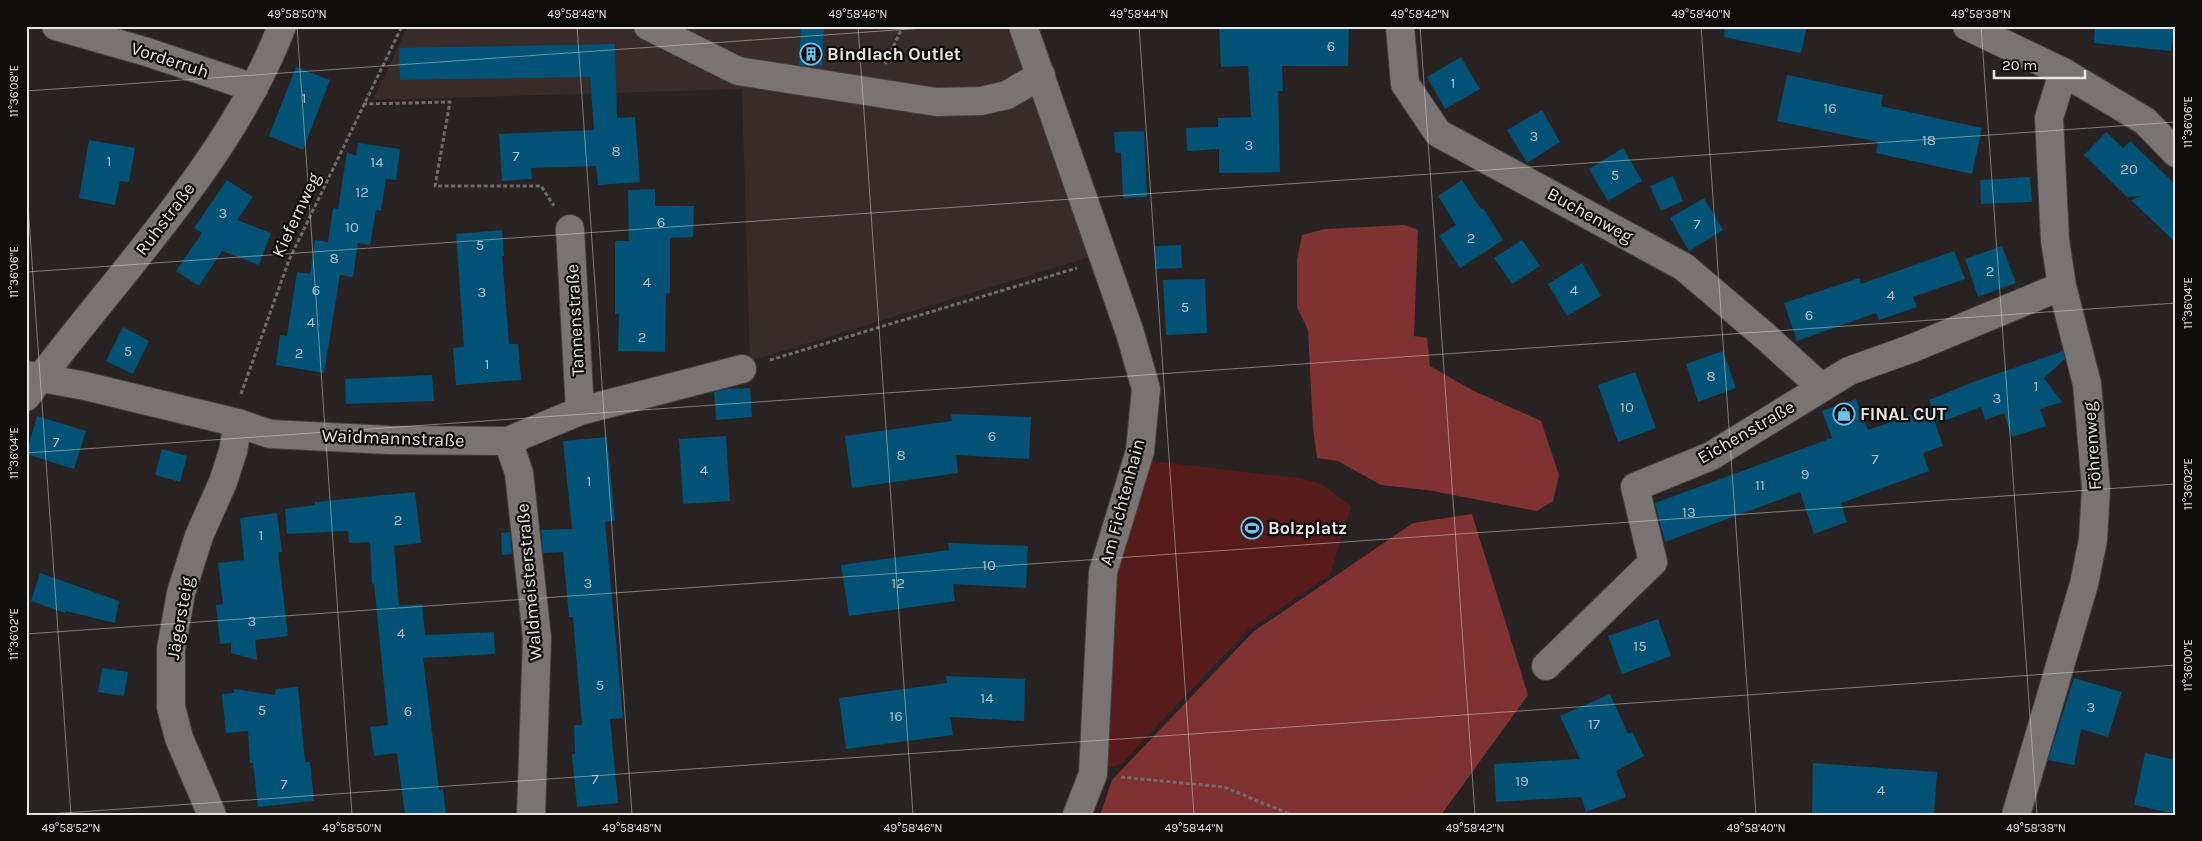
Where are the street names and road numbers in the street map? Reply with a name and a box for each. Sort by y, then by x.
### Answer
street label: Vorderruh [128,37,212,83]
street label: Kiefernweg [267,169,325,261]
street label: Ruhstraße [130,178,200,260]
street label: Buchenweg [1543,182,1637,248]
street label: Tannenstraße [561,263,589,377]
street label: Eichenstraße [1693,395,1799,469]
street label: Föhrenweg [2078,401,2106,491]
street label: Waidmannstraße [321,425,465,451]
street label: Am Fichtenhain [1095,436,1149,568]
street label: Waldmeisterstraße [511,503,547,661]
street label: Jägersteig [162,575,198,661]

